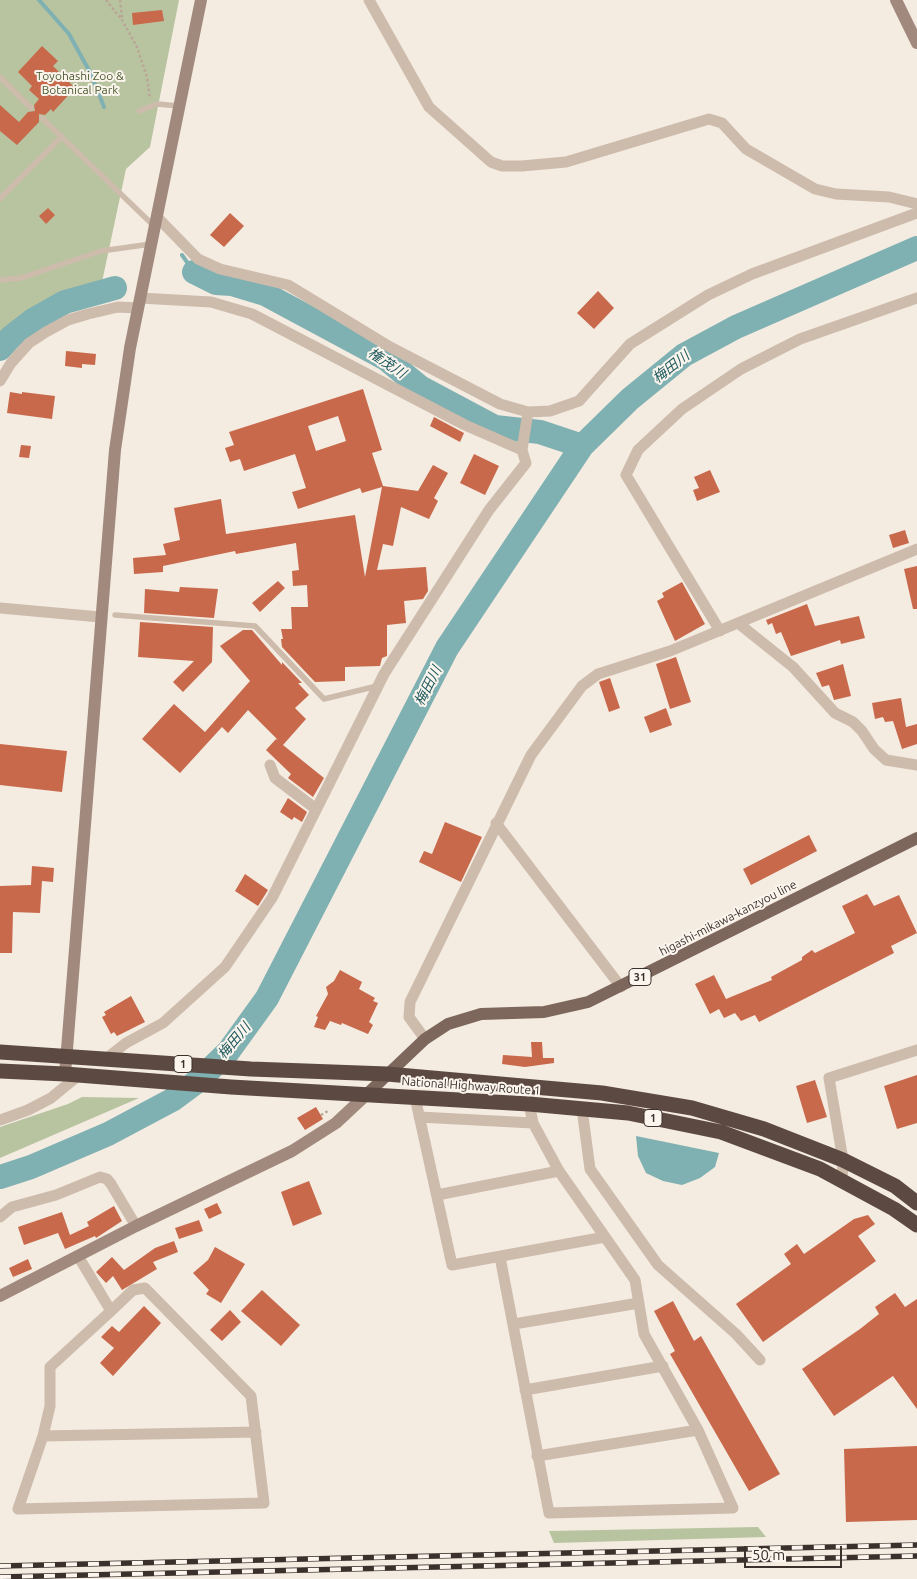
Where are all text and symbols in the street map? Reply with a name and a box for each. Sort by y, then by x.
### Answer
park label: Toyohashi Zoo & Botanical Park [36,69,124,97]
water label: 権茂川 [365,344,409,382]
water label: 梅田川 [649,347,693,387]
water label: 梅田川 [411,663,445,709]
street label: higashi-mikawa-kanzyou line [657,877,799,959]
road number: 31 [629,969,651,986]
water label: 梅田川 [214,1020,254,1062]
road number: 1 [174,1056,192,1072]
street label: National Highway Route 1 [401,1074,541,1098]
road number: 1 [644,1110,662,1126]
scale bar [747,1536,844,1568]
text: 50 m [752,1546,785,1563]

